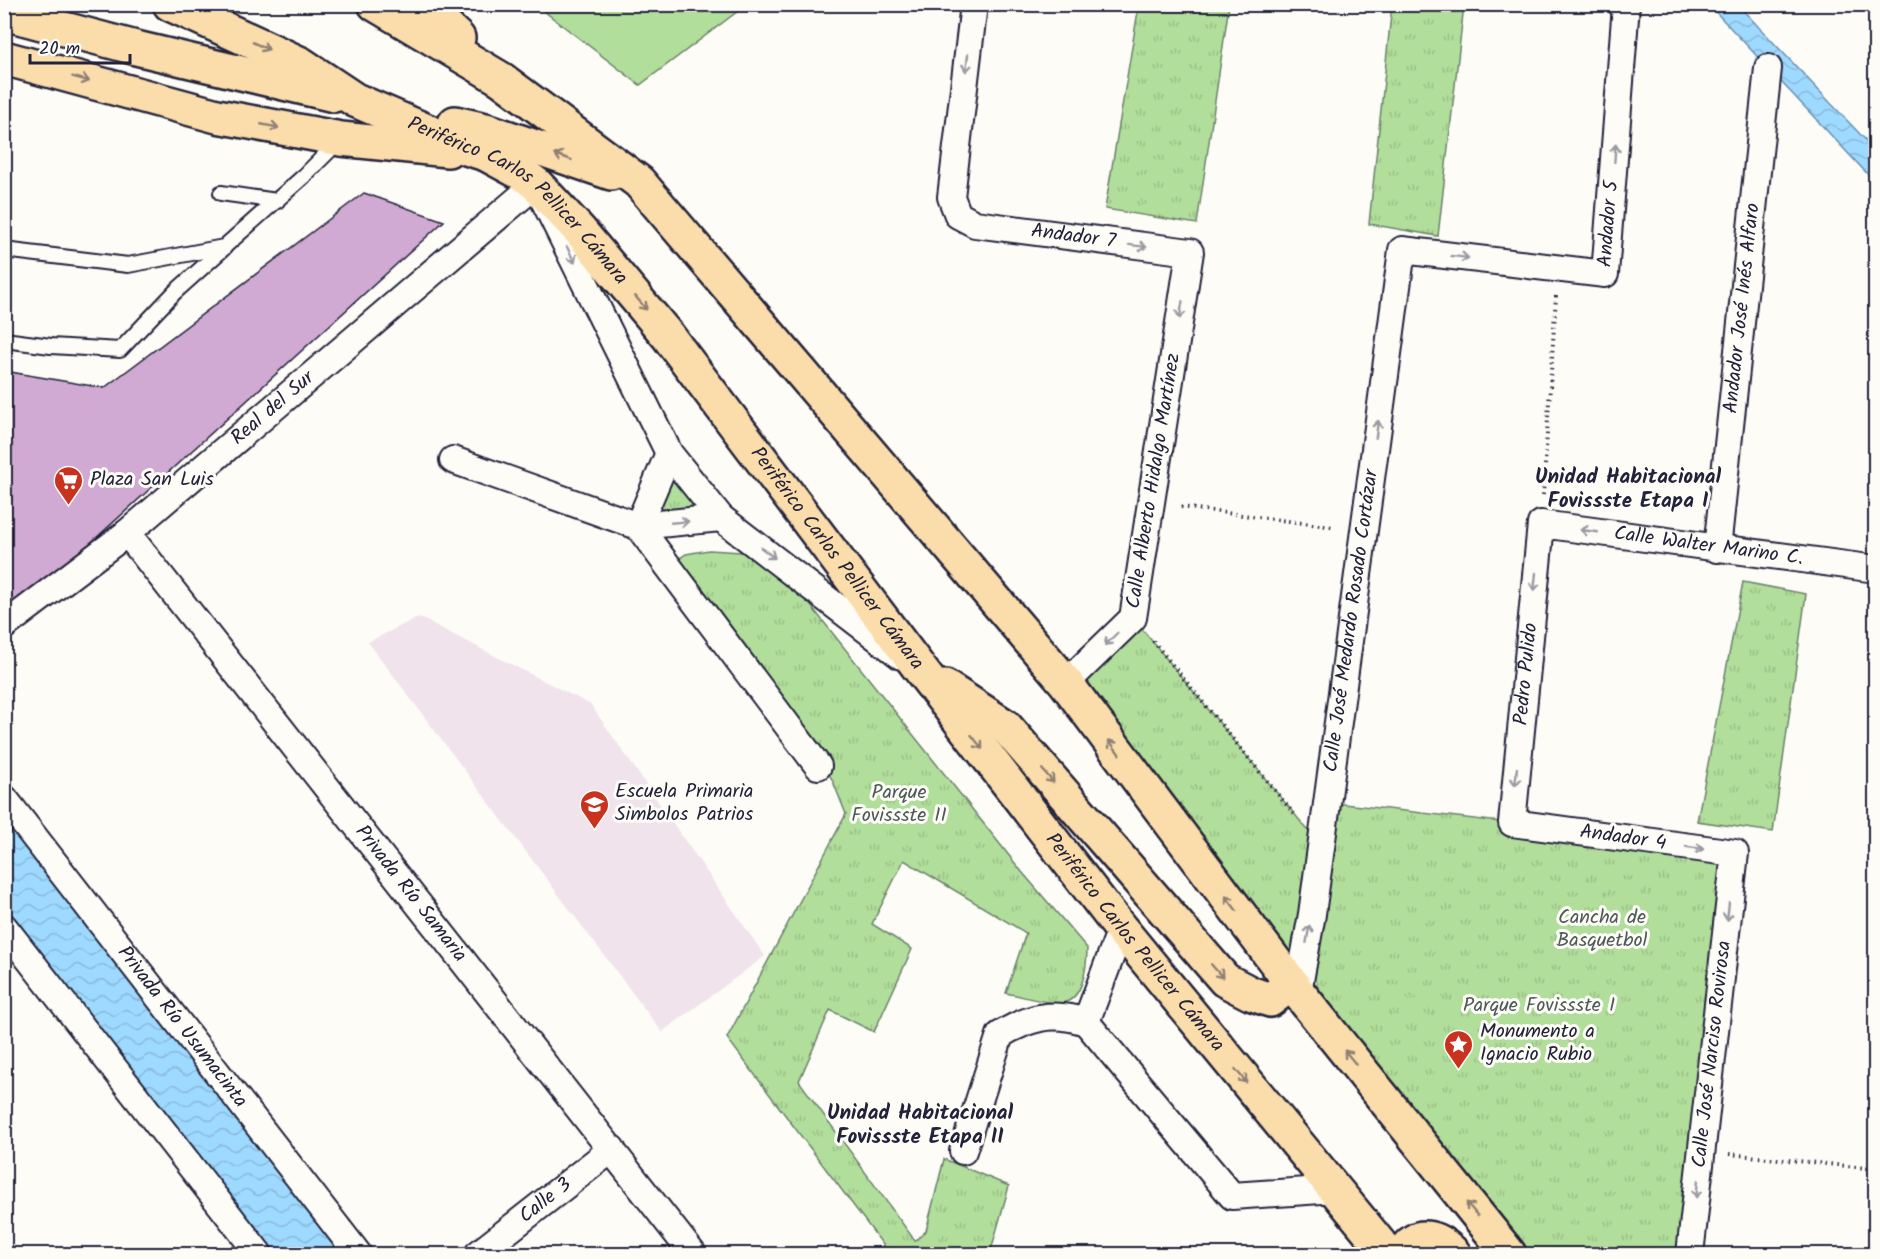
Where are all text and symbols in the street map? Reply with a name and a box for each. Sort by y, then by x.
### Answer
scale bar [30,27,130,65]
text: 20 m [39,35,80,64]
one-way arrow [252,41,270,52]
one-way arrow [962,52,973,72]
one-way arrow [71,74,90,85]
street label: Periférico Carlos Pellicer Cámara [402,108,635,293]
one-way arrow [260,121,280,132]
one-way arrow [1610,144,1621,163]
one-way arrow [554,150,573,161]
street label: Andador 5 [1590,178,1628,268]
street label: Andador José Inés Alfaro [1715,201,1770,415]
street label: Andador 7 [1029,215,1118,258]
one-way arrow [1128,240,1148,251]
one-way arrow [566,246,578,264]
one-way arrow [1449,251,1469,262]
one-way arrow [634,295,647,311]
one-way arrow [1176,299,1187,319]
street label: Calle Alberto Hidalgo Martínez [1118,351,1190,611]
street label: Real del Sur [224,362,323,454]
one-way arrow [1371,419,1382,439]
street label: Periférico Carlos Pellicer Cámara [741,440,932,677]
district label: Unidad Habitacional Fovissste Etapa I [1535,461,1722,518]
supermarket icon: Plaza San Luis [53,464,85,506]
place label: Plaza San Luis [90,464,214,496]
street label: Calle José Medardo Rosado Cortázar [1315,466,1388,774]
one-way arrow [669,516,689,527]
street label: Calle Walter Marino C. [1612,518,1805,575]
one-way arrow [1579,525,1599,536]
one-way arrow [759,547,775,560]
one-way arrow [1529,572,1540,592]
street label: Pedro Pulido [1506,622,1547,727]
one-way arrow [1104,631,1119,646]
one-way arrow [970,733,983,749]
one-way arrow [1107,739,1120,755]
one-way arrow [1510,766,1521,786]
one-way arrow [1041,767,1055,783]
place label: Escuela Primaria Simbolos Patrios [615,776,754,831]
park label: Parque Fovissste II [851,777,947,832]
school or university icon: Escuela Primaria Simbolos Patrios [578,788,610,830]
street label: Andador 4 [1578,816,1668,860]
street label: Privada Río Samaria [346,818,475,970]
street label: Periférico Carlos Pellicer Cámara [1036,826,1232,1060]
one-way arrow [1684,843,1704,854]
one-way arrow [1225,895,1237,911]
one-way arrow [1723,901,1734,921]
park label: Cancha de Basquetbol [1557,902,1648,957]
one-way arrow [1303,925,1314,944]
street label: Privada Río Usumacinta [108,939,255,1115]
street label: Calle José Narciso Rovirosa [1684,939,1741,1170]
one-way arrow [1210,963,1224,978]
park label: Parque Fovissste I [1463,990,1615,1022]
place label: Monumento a Ignacio Rubio [1480,1016,1595,1071]
place icon: Monumento a Ignacio Rubio [1443,1028,1475,1070]
one-way arrow [1344,1049,1357,1065]
one-way arrow [1234,1067,1247,1083]
district label: Unidad Habitacional Fovissste Etapa II [827,1097,1014,1154]
street label: Calle 3 [512,1170,579,1232]
one-way arrow [1691,1178,1702,1198]
one-way arrow [1466,1201,1479,1217]

